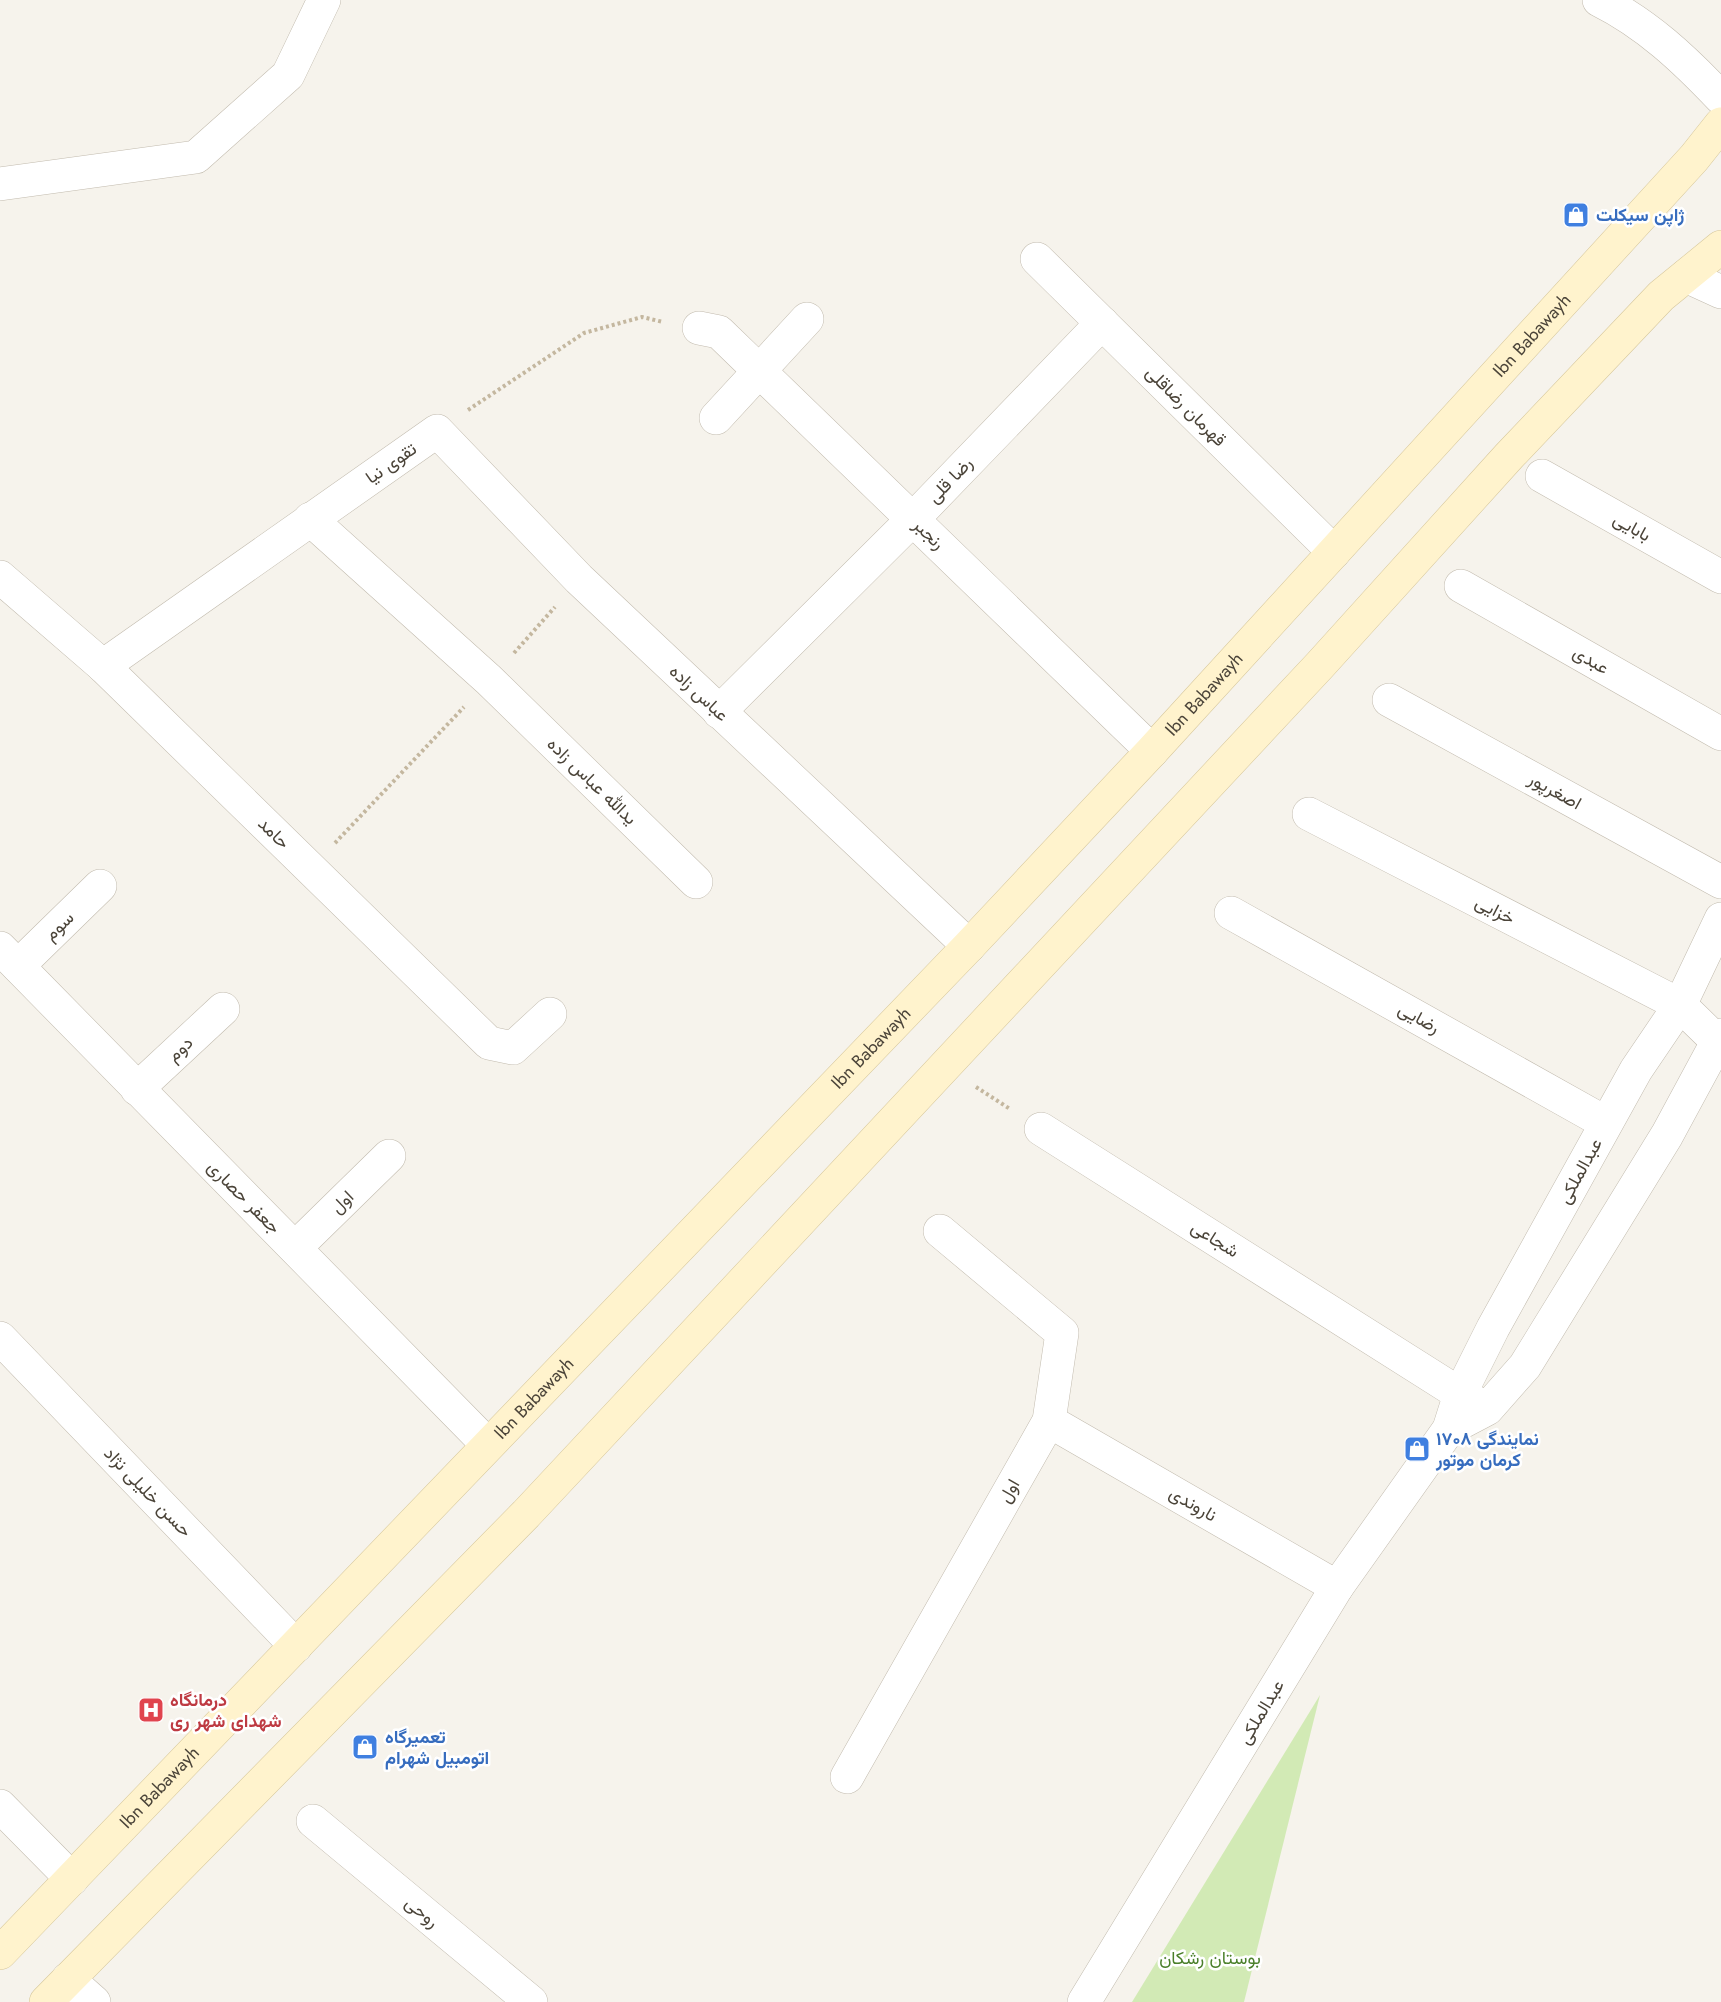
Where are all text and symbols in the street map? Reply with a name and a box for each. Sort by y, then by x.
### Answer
shop icon: ژاپن سیکلت [1561,200,1591,230]
place label: ژاپن سیکلت [1596,202,1685,228]
street label: Ibn Babawayh [1487,288,1577,383]
street label: قهرمان رضاقلی [1140,360,1232,452]
street label: تقوی نیا [360,436,422,490]
street label: رضا قلی [921,451,979,509]
street label: بابایی [1608,506,1656,548]
street label: رنجبر [906,512,951,556]
street label: عبدی [1568,639,1614,681]
street label: Ibn Babawayh [1159,646,1249,742]
street label: عباس زاده [663,659,735,727]
street label: یدالله عباس زاده [541,731,643,831]
street label: اصغرپور [1523,765,1586,816]
street label: حامد [252,811,296,855]
street label: خزایی [1471,889,1519,931]
street label: سوم [38,905,80,947]
street label: رضایی [1393,996,1445,1040]
street label: Ibn Babawayh [825,1001,917,1095]
street label: دوم [161,1030,199,1068]
street label: عبدالملکی [1551,1133,1609,1209]
street label: جعفر حصاری [201,1154,287,1240]
street label: اول [324,1184,360,1220]
street label: شجاعی [1186,1214,1244,1264]
street label: Ibn Babawayh [488,1351,580,1445]
place label: نمایندگی ۱۷۰۸ کرمان موتور [1435,1426,1539,1473]
shop icon: نمایندگی ۱۷۰۸ کرمان موتور [1402,1434,1432,1464]
street label: حسن خلیلی نژاد [98,1441,198,1543]
street label: اول [992,1474,1026,1508]
street label: ناروندی [1164,1480,1222,1528]
street label: عبدالملکی [1231,1675,1291,1749]
place label: درمانگاه شهدای شهر ری [170,1687,282,1734]
hospital icon: درمانگاه شهدای شهر ری [136,1695,166,1725]
place label: تعمیرگاه اتومبیل شهرام [385,1724,489,1771]
shop icon: تعمیرگاه اتومبیل شهرام [350,1732,380,1762]
street label: Ibn Babawayh [114,1740,205,1834]
street label: روحی [399,1890,445,1934]
park label: بوستان رشکان [1159,1945,1261,1971]

